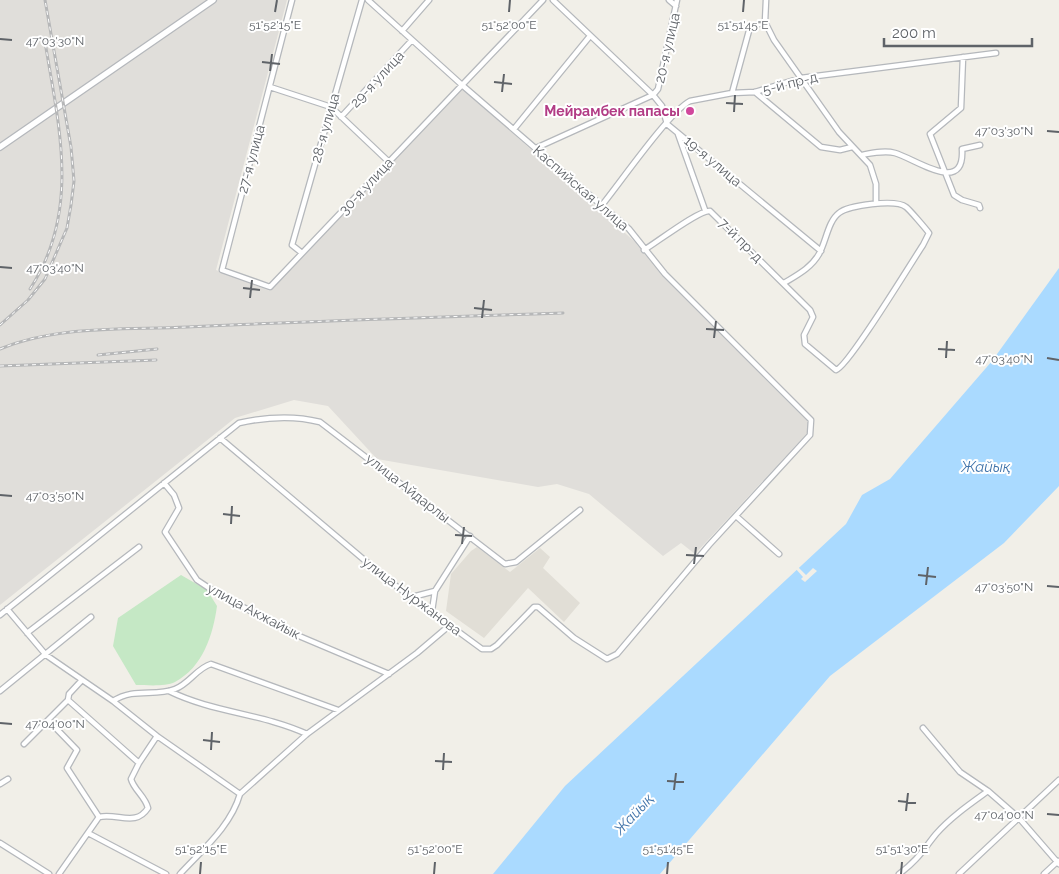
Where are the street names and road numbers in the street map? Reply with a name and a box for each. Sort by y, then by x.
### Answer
street label: 20-я улица [651,11,683,85]
street label: 29-я улица [347,47,407,111]
street label: 5-й пр-д [761,68,819,98]
street label: 28-я улица [307,91,343,165]
street label: 27-я улица [234,123,268,195]
street label: 19-я улица [681,132,745,190]
street label: Каспийская улица [530,142,632,234]
street label: 30-я улица [336,154,396,218]
street label: 7-й пр-д [716,215,766,265]
street label: улица Айдарлы [363,450,453,526]
street label: улица Нуржанова [359,553,465,639]
street label: улица Акжайык [205,580,303,642]

